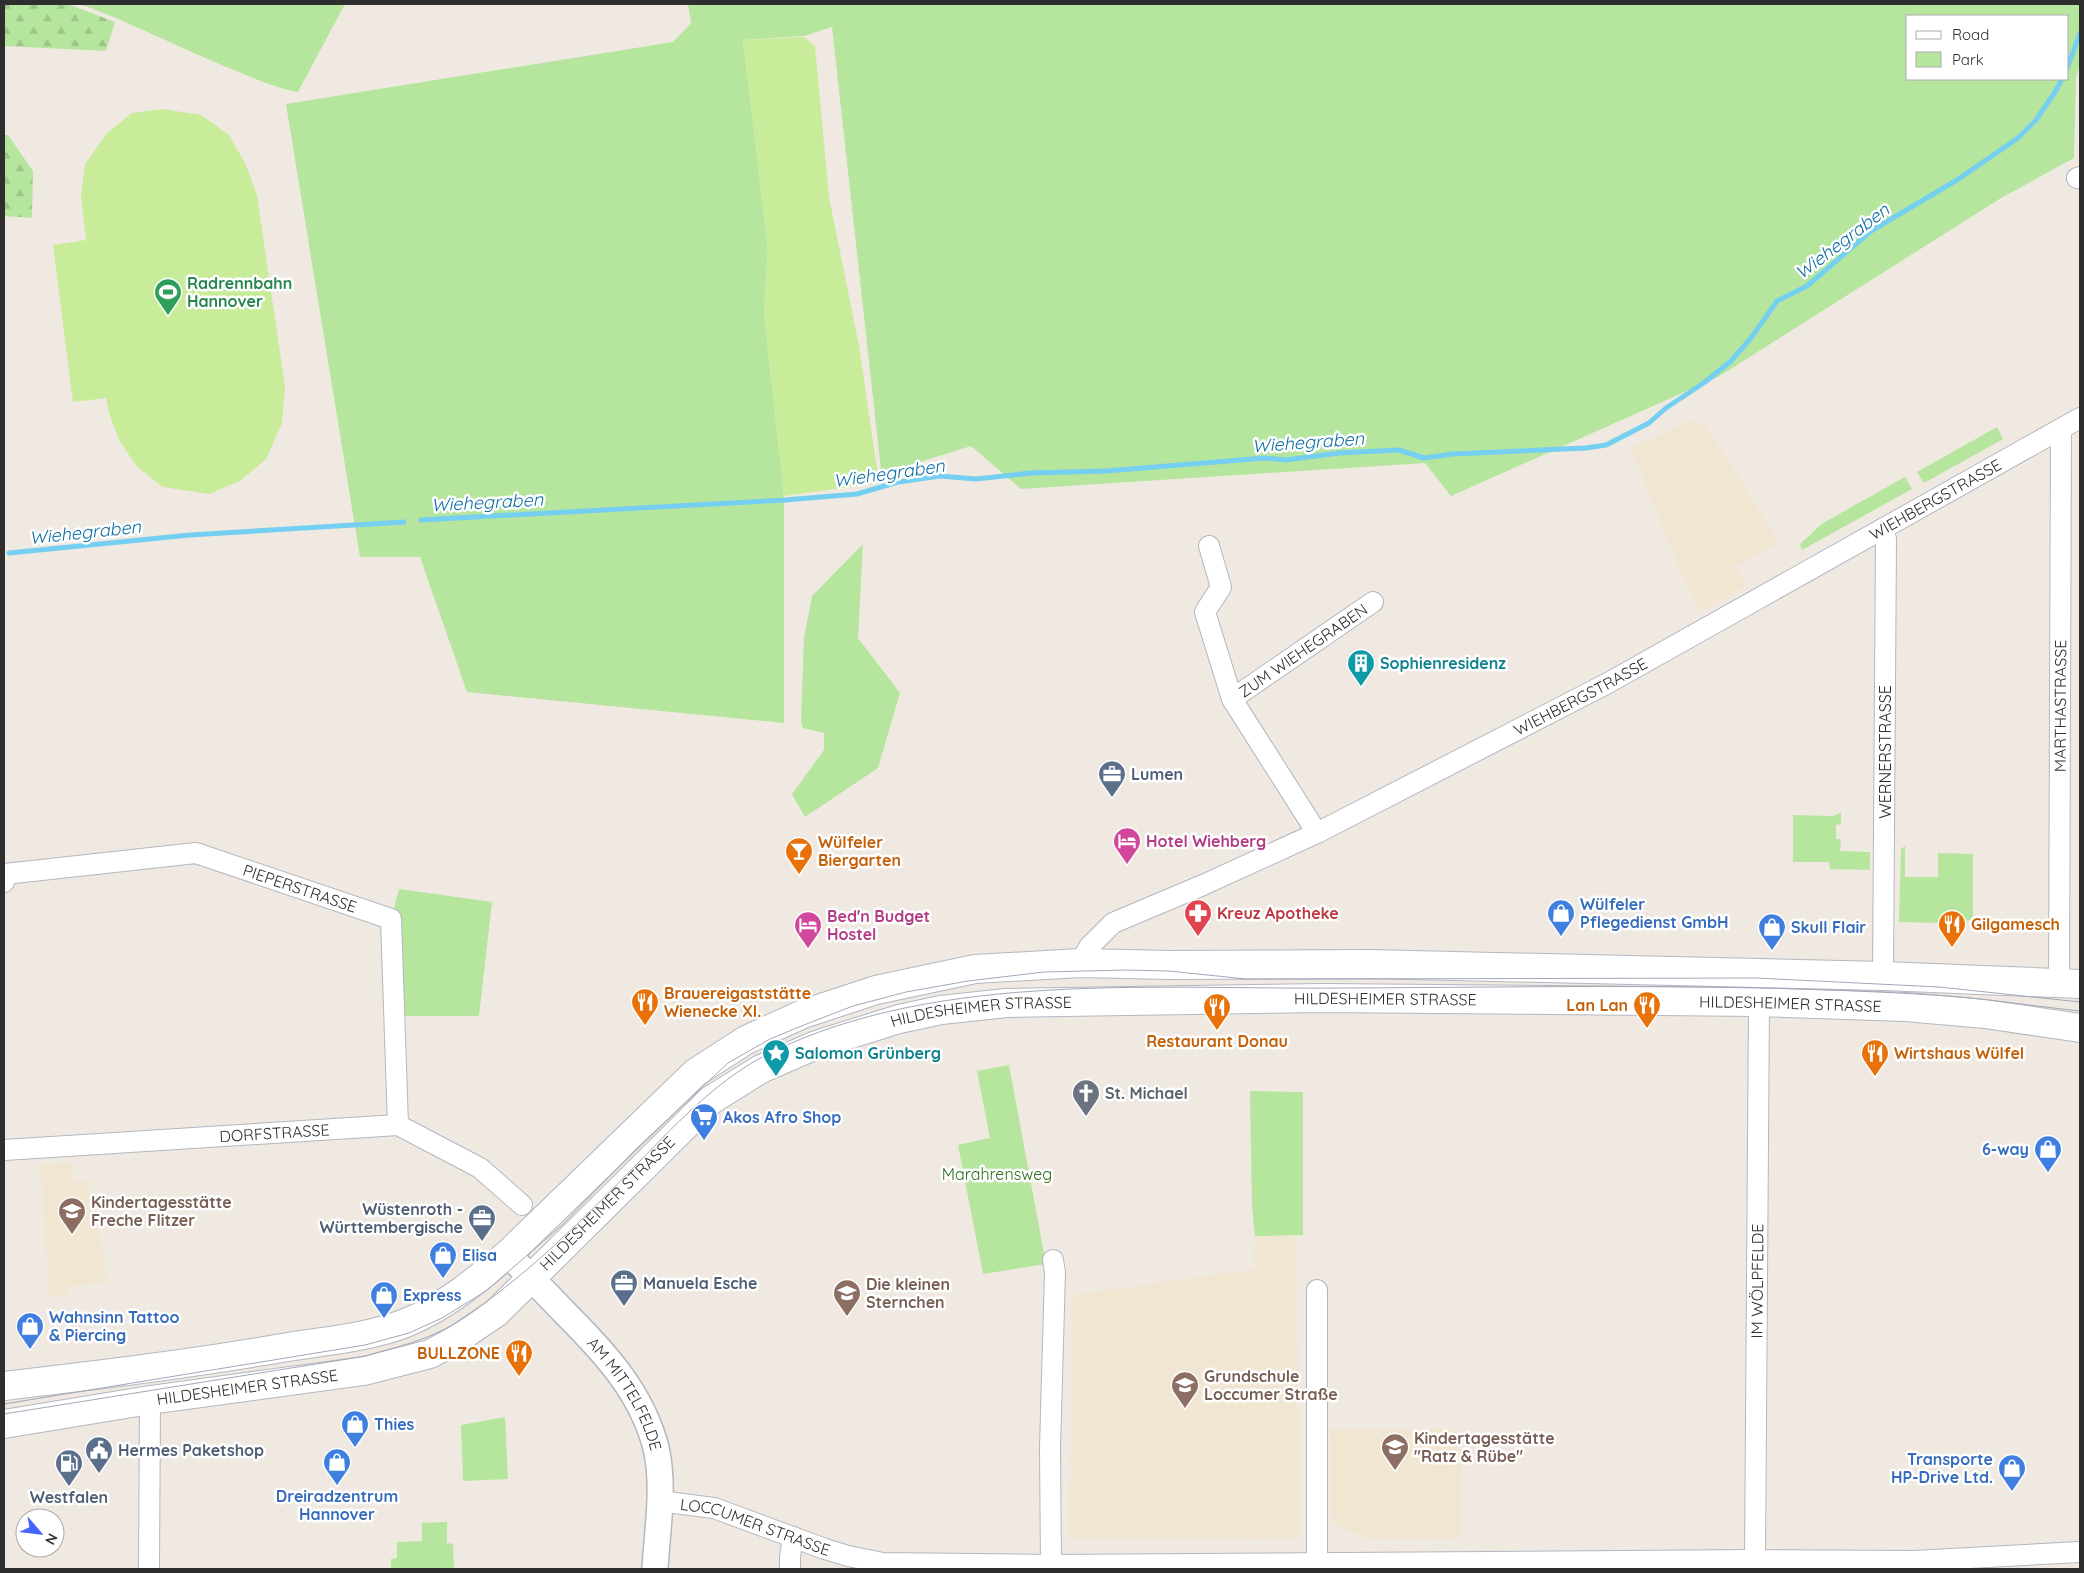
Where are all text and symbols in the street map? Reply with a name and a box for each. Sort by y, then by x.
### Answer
legend [1906,15,2069,80]
text: Road [1952,25,1989,44]
text: Park [1952,50,1984,69]
water label: Wiehegraben [1790,198,1894,284]
place label: Radrennbahn Hannover [187,273,292,311]
sports icon: Radrennbahn Hannover [153,277,183,316]
water label: Wiehegraben [1251,427,1365,457]
water label: Wiehegraben [832,454,947,492]
street label: WIEHBERGSTRASSE [1866,454,2005,544]
water label: Wiehegraben [430,488,544,516]
water label: Wiehegraben [28,515,143,549]
street label: ZUM WIEHEGRABEN [1235,599,1371,702]
street label: MARTHASTRASSE [2050,640,2070,772]
building icon: Sophienresidenz [1346,648,1376,687]
place label: Sophienresidenz [1380,653,1506,673]
street label: WIEHBERGSTRASSE [1510,653,1651,740]
street label: WERNERSTRASSE [1875,685,1895,819]
office icon: Lumen [1097,759,1127,798]
place label: Lumen [1131,764,1183,784]
hotel icon: Hotel Wiehberg [1112,826,1142,865]
place label: Hotel Wiehberg [1146,831,1266,851]
place label: Wülfeler Biergarten [818,832,901,870]
bar icon: Wülfeler Biergarten [784,836,814,875]
street label: PIEPERSTRASSE [240,860,360,917]
place label: Wülfeler Pflegedienst GmbH [1580,894,1729,932]
pharmacy icon: Kreuz Apotheke [1183,898,1213,937]
shop icon: Wülfeler Pflegedienst GmbH [1546,898,1576,937]
place label: Kreuz Apotheke [1217,903,1339,923]
place label: Bed'n Budget Hostel [827,906,930,944]
restaurant icon: Gilgamesch [1937,909,1967,948]
hotel icon: Bed'n Budget Hostel [793,910,823,949]
shop icon: Skull Flair [1757,912,1787,951]
place label: Gilgamesch [1971,914,2060,934]
place label: Skull Flair [1791,917,1866,937]
place label: Brauereigaststätte Wienecke XI. [664,983,811,1021]
restaurant icon: Brauereigaststätte Wienecke XI. [630,987,660,1026]
street label: HILDESHEIMER STRASSE [1294,988,1477,1009]
restaurant icon: Lan Lan [1632,990,1662,1029]
street label: HILDESHEIMER STRASSE [1699,991,1882,1016]
street label: HILDESHEIMER STRASSE [888,992,1072,1031]
restaurant icon: Restaurant Donau [1202,992,1232,1031]
place label: Lan Lan [1566,995,1628,1015]
place label: Restaurant Donau [1146,1031,1288,1051]
place icon: Salomon Grünberg [761,1038,791,1077]
restaurant icon: Wirtshaus Wülfel [1860,1038,1890,1077]
place label: Salomon Grünberg [795,1043,941,1063]
place label: Wirtshaus Wülfel [1894,1043,2024,1063]
church icon: St. Michael [1071,1078,1101,1117]
place label: St. Michael [1105,1083,1188,1103]
supermarket icon: Akos Afro Shop [689,1102,719,1141]
place label: Akos Afro Shop [723,1107,841,1127]
street label: DORFSTRASSE [219,1119,330,1146]
street label: HILDESHEIMER STRASSE [535,1132,679,1274]
shop icon: 6-way [2033,1134,2063,1173]
place label: 6-way [1982,1139,2029,1159]
park label: Marahrensweg [942,1164,1052,1184]
place label: Kindertagesstätte Freche Flitzer [91,1192,232,1230]
school or university icon: Kindertagesstätte Freche Flitzer [57,1196,87,1235]
place label: Wüstenroth - Württembergische [320,1199,463,1237]
office icon: Wüstenroth - Württembergische [467,1203,497,1242]
street label: IM WÖLPFELDE [1747,1224,1767,1338]
shop icon: Elisa [428,1240,458,1279]
place label: Elisa [462,1245,497,1265]
office icon: Manuela Esche [609,1268,639,1307]
place label: Manuela Esche [643,1273,757,1293]
place label: Die kleinen Sternchen [866,1274,950,1312]
school or university icon: Die kleinen Sternchen [832,1278,862,1317]
shop icon: Express [369,1280,399,1319]
place label: Express [403,1285,462,1305]
place label: Wahnsinn Tattoo & Piercing [49,1307,179,1345]
shop icon: Wahnsinn Tattoo & Piercing [15,1311,45,1350]
street label: AM MITTELFELDE [583,1333,666,1453]
restaurant icon: BULLZONE [504,1338,534,1377]
place label: BULLZONE [417,1343,500,1363]
street label: HILDESHEIMER STRASSE [155,1365,339,1409]
place label: Grundschule Loccumer Straße [1204,1366,1338,1404]
school or university icon: Grundschule Loccumer Straße [1170,1370,1200,1409]
shop icon: Thies [340,1409,370,1448]
place label: Thies [374,1414,415,1434]
place label: Kindertagesstätte "Ratz & Rübe" [1414,1428,1555,1466]
school or university icon: Kindertagesstätte "Ratz & Rübe" [1380,1432,1410,1471]
public building icon: Hermes Paketshop [84,1435,114,1474]
place label: Hermes Paketshop [118,1440,264,1460]
shop icon: Dreiradzentrum Hannover [322,1447,352,1486]
fuel station icon: Westfalen [54,1448,84,1487]
place label: Transporte HP-Drive Ltd. [1891,1449,1993,1487]
shop icon: Transporte HP-Drive Ltd. [1997,1453,2027,1492]
place label: Dreiradzentrum Hannover [276,1486,398,1524]
place label: Westfalen [30,1487,108,1507]
street label: LOCCUMER STRASSE [679,1494,833,1560]
north arrow [15,1508,65,1558]
text: N [41,1530,62,1548]

